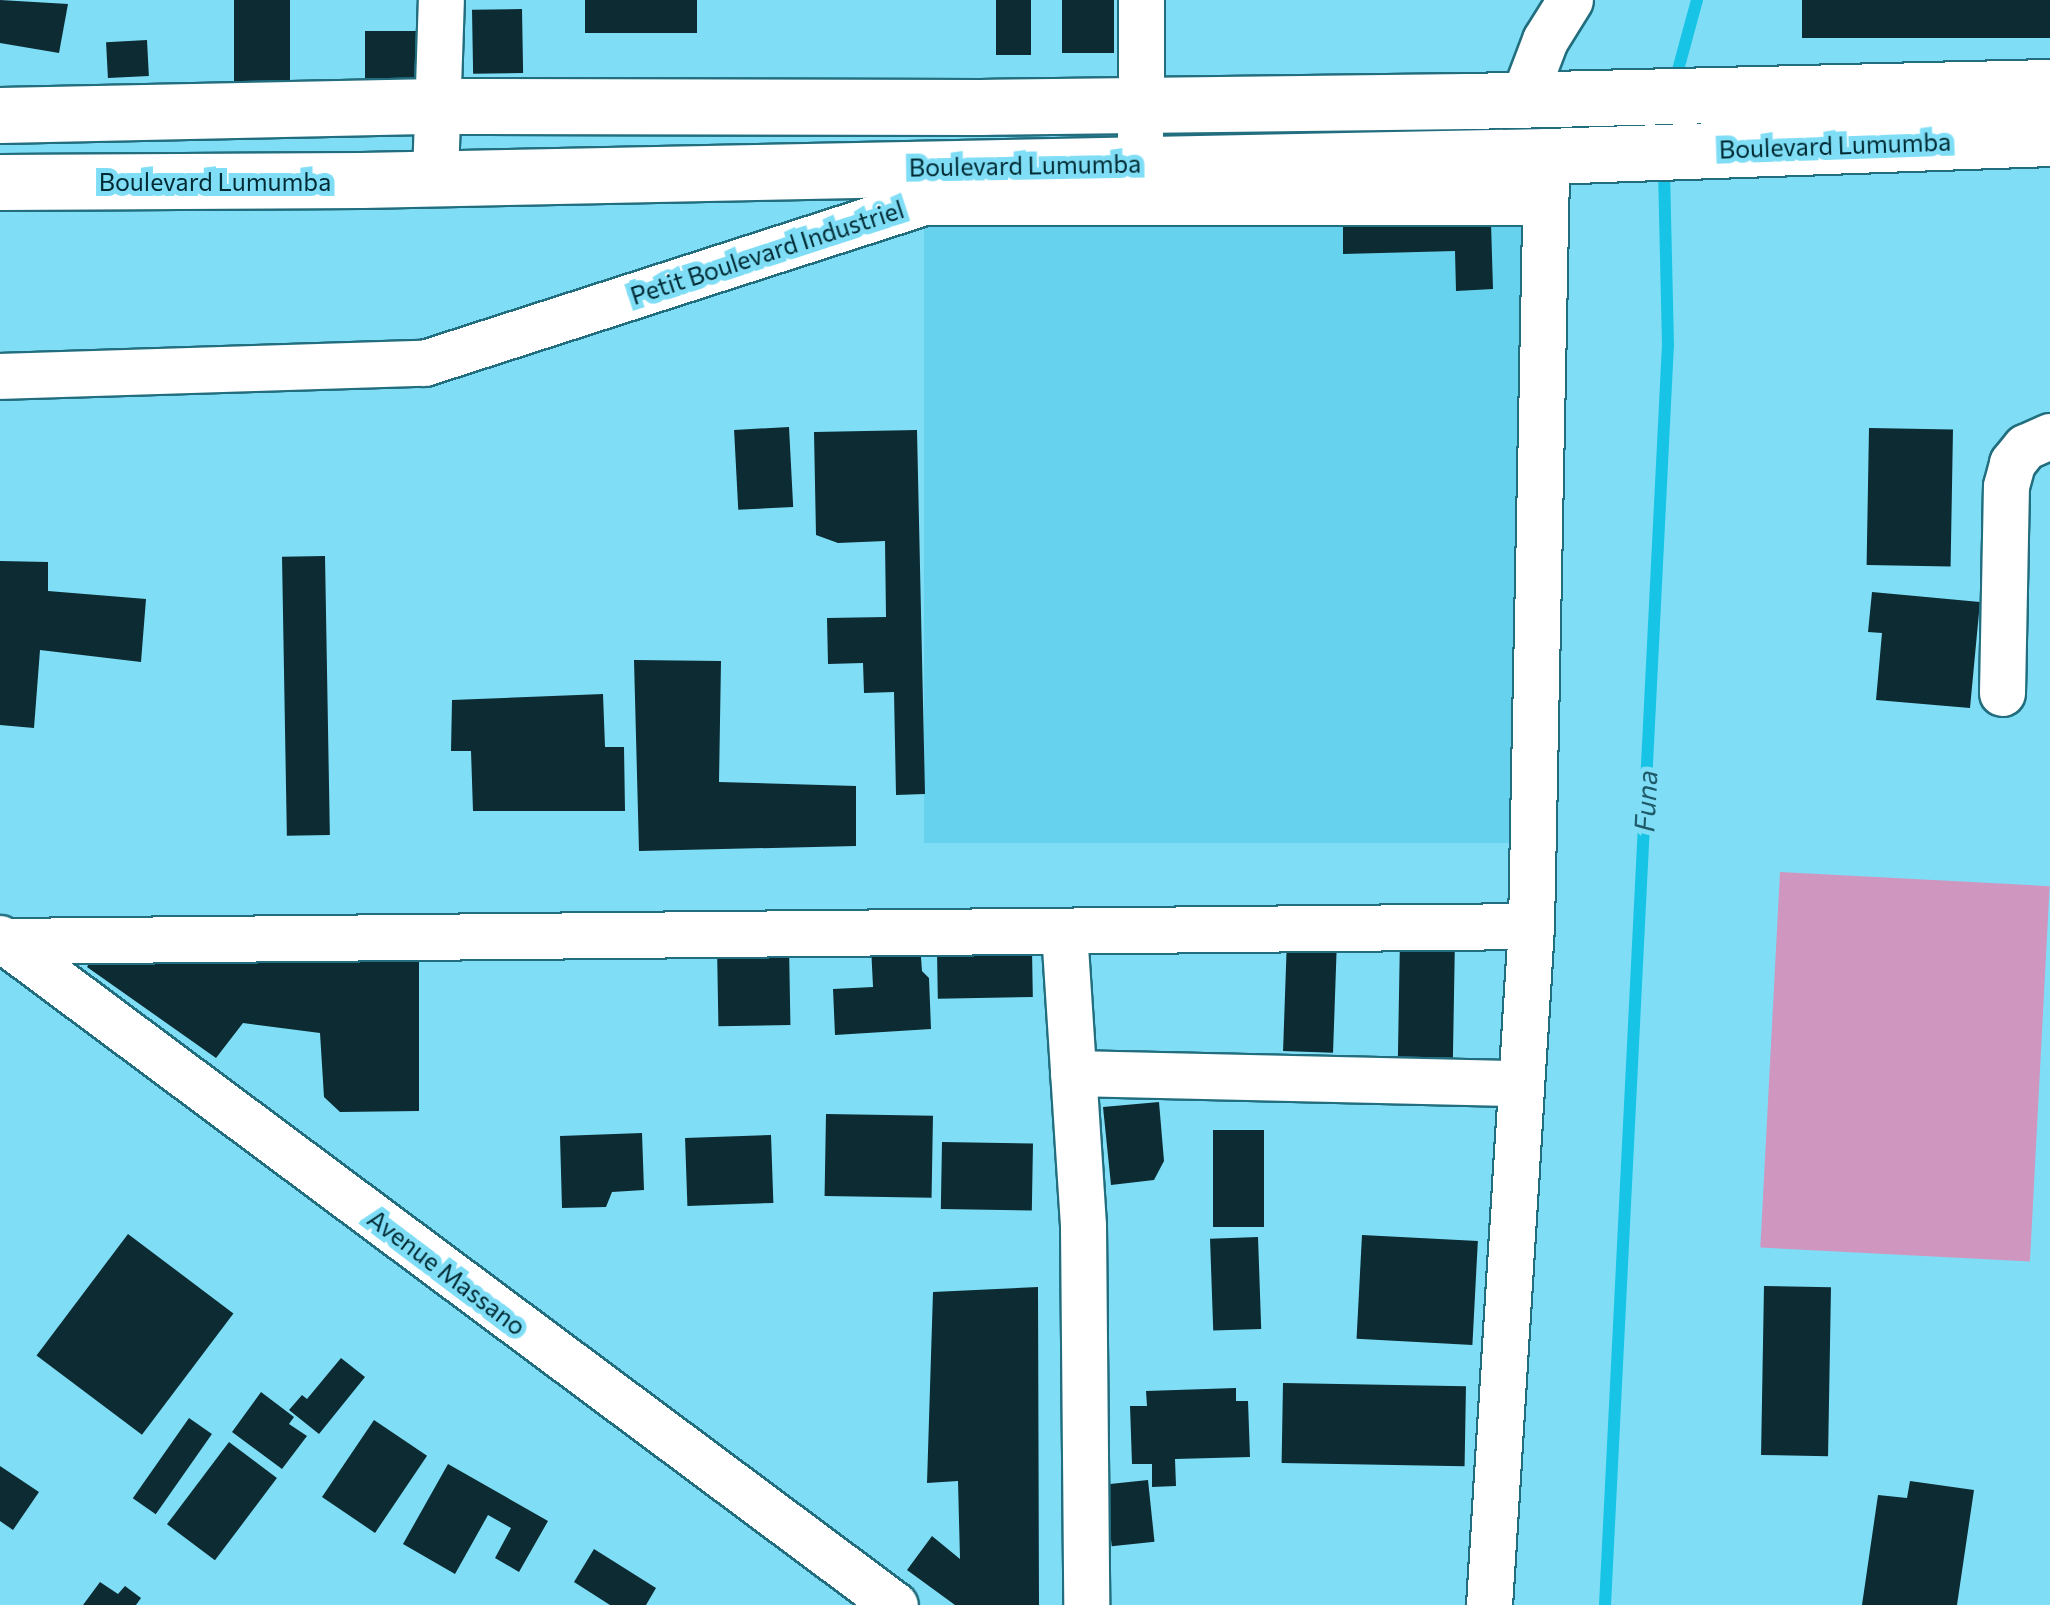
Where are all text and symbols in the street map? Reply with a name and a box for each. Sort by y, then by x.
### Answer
street label: Boulevard Lumumba [1718,126,1952,164]
street label: Boulevard Lumumba [909,148,1141,182]
street label: Boulevard Lumumba [99,166,331,196]
street label: Petit Boulevard Industriel [626,194,908,310]
water label: Funa [1627,769,1663,833]
street label: Avenue Massano [362,1203,532,1341]

